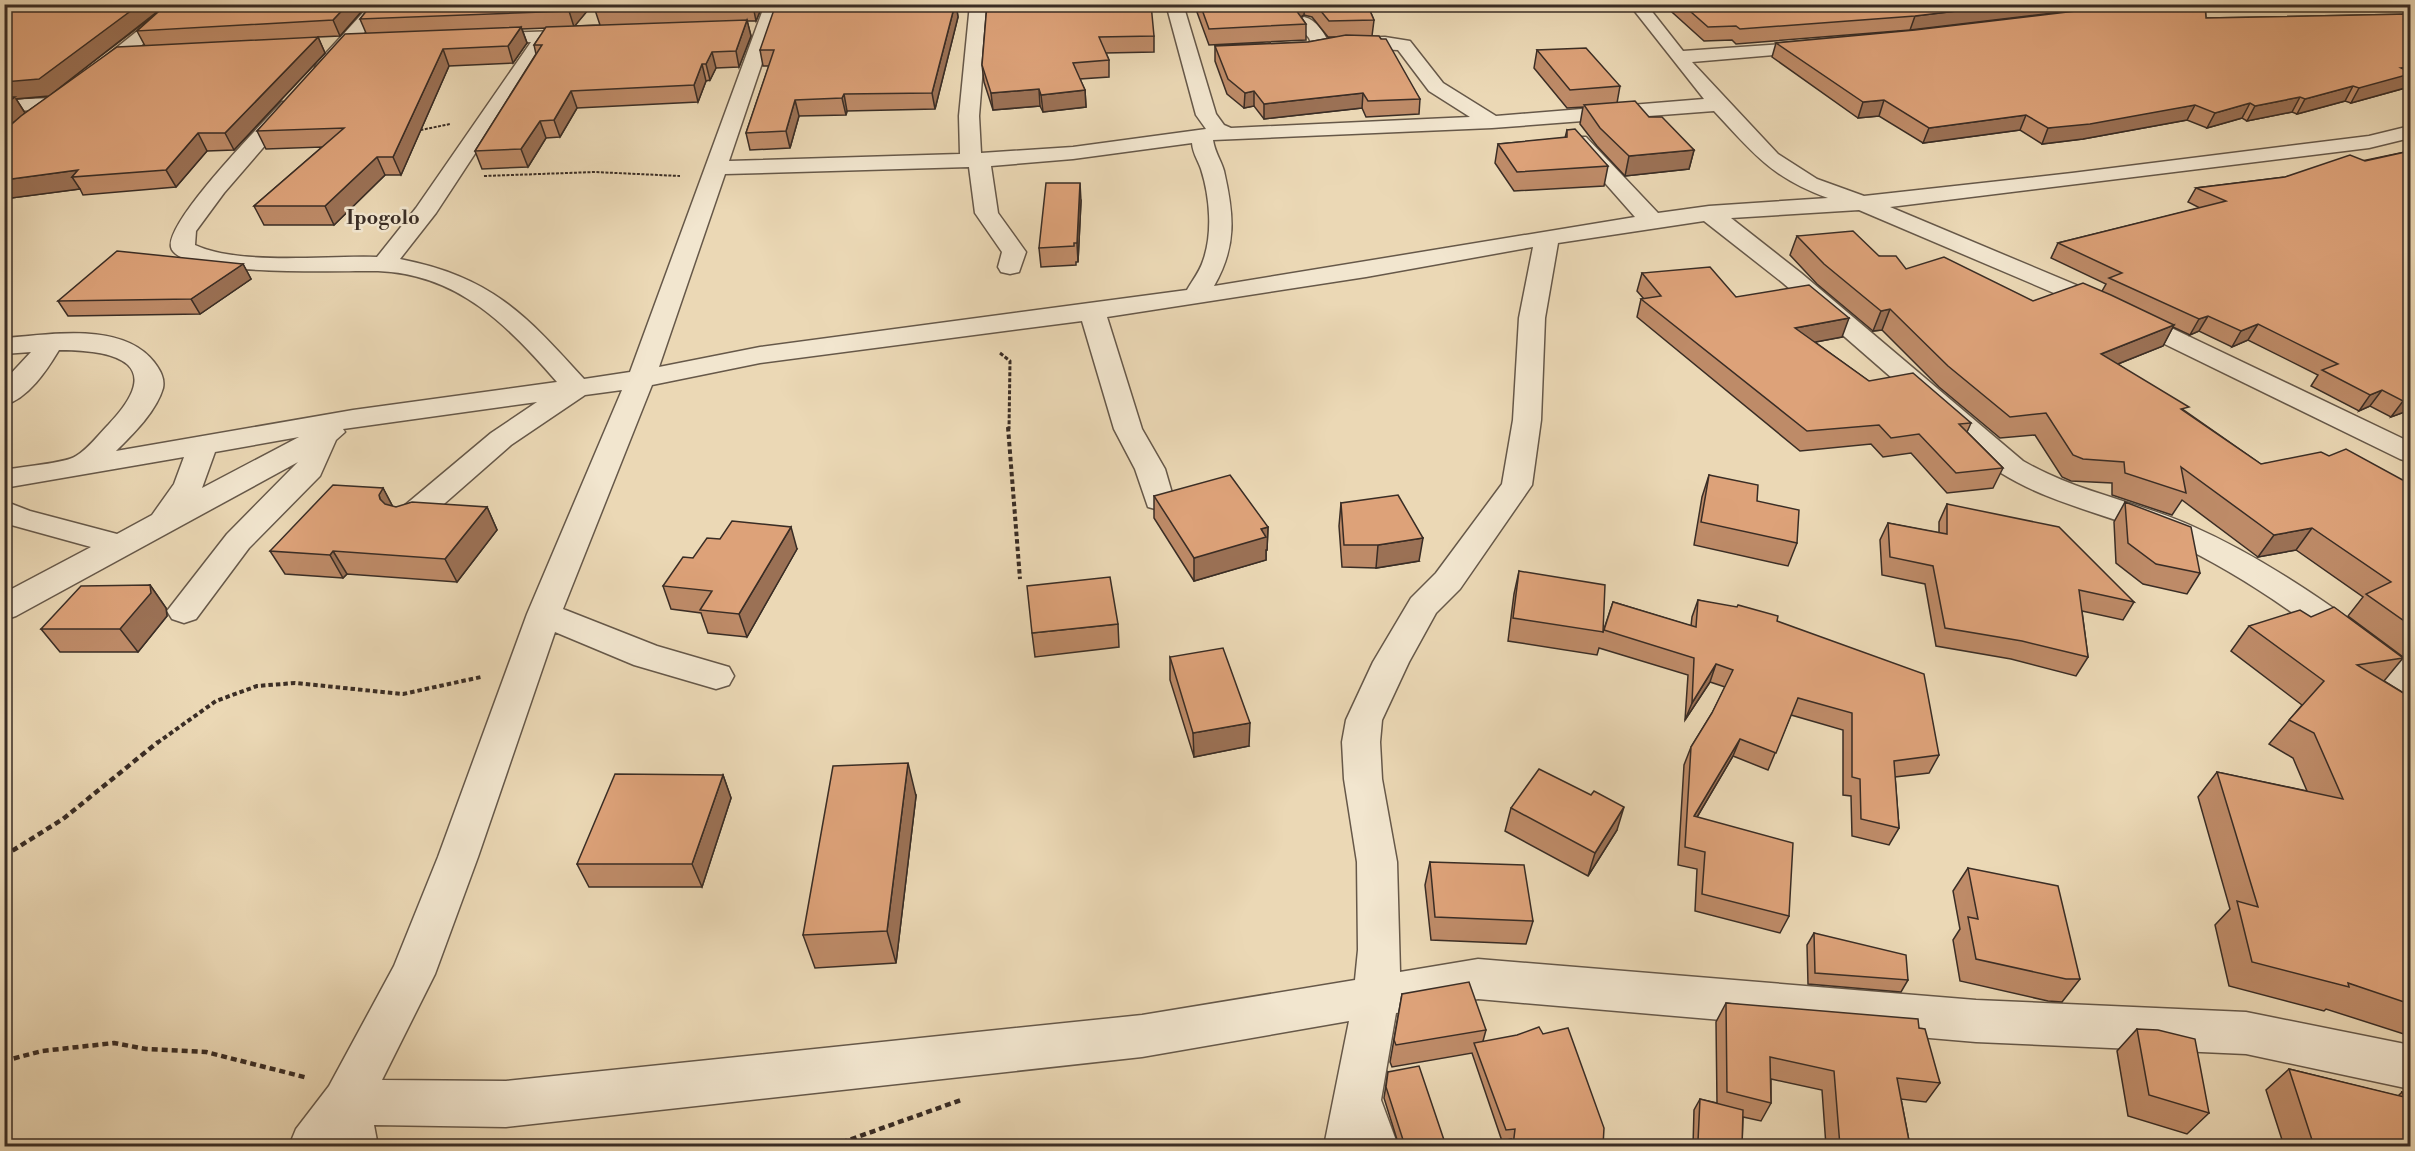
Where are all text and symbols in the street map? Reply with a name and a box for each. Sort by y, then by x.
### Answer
district label: Ipogolo [346,206,420,231]

